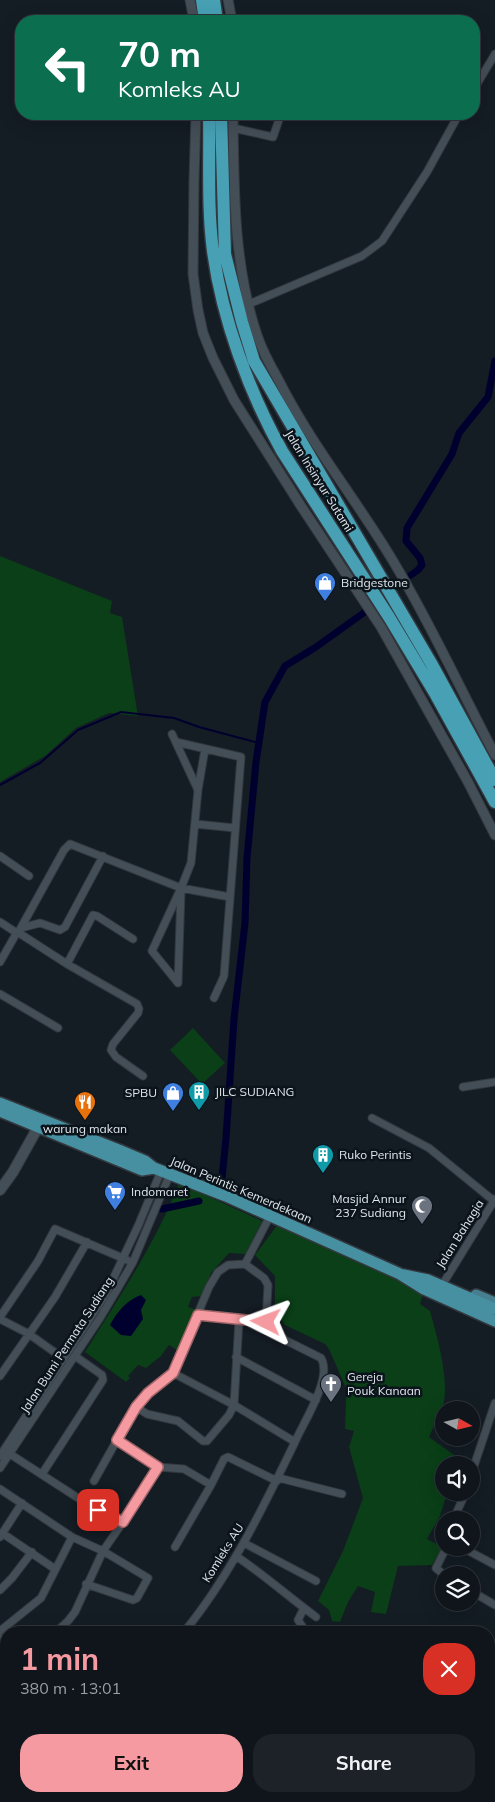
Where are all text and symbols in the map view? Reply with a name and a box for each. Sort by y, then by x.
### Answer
text: 70 m [118,32,201,76]
icon: left [35,35,100,100]
text: Komleks AU [118,75,241,103]
street label: Jalan Insinyur Sutami [282,427,357,535]
shop icon: Bridgestone [313,571,337,602]
place label: Bridgestone [341,575,408,590]
building icon: JILC SUDIANG [187,1080,211,1111]
shop icon: SPBU [161,1081,185,1112]
place label: JILC SUDIANG [215,1084,294,1099]
place label: SPBU [125,1085,157,1100]
restaurant icon: warung makan [73,1090,97,1121]
place label: warung makan [43,1121,127,1136]
building icon: Ruko Perintis [311,1143,335,1174]
place label: Ruko Perintis [339,1147,412,1162]
street label: Jalan Perintis Kemerdekaan [168,1153,314,1226]
supermarket icon: Indomaret [103,1180,127,1211]
place label: Indomaret [131,1184,188,1199]
place label: Masjid Annur 237 Sudiang [332,1191,407,1220]
mosque icon: Masjid Annur 237 Sudiang [410,1194,434,1225]
street label: Jalan Bahagia [432,1197,487,1271]
street label: Jalan Bumi Permata Sudiang [17,1274,116,1416]
position arrow [239,1295,291,1347]
place label: Gereja Pouk Kanaan [347,1369,421,1398]
church icon: Gereja Pouk Kanaan [319,1372,343,1403]
north arrow [435,1401,480,1446]
map controls [435,1401,480,1611]
button: sound [435,1456,480,1501]
pin [77,1489,119,1531]
icon: arrive [84,1496,112,1524]
button: search [435,1511,480,1556]
street label: Komleks AU [198,1520,247,1585]
button: layers [435,1566,480,1611]
text: 1 min [20,1640,99,1678]
button: close [423,1643,475,1695]
text: 380 m · 13:01 [20,1678,121,1698]
button: Exit [20,1734,243,1792]
button: Share [253,1734,475,1792]

